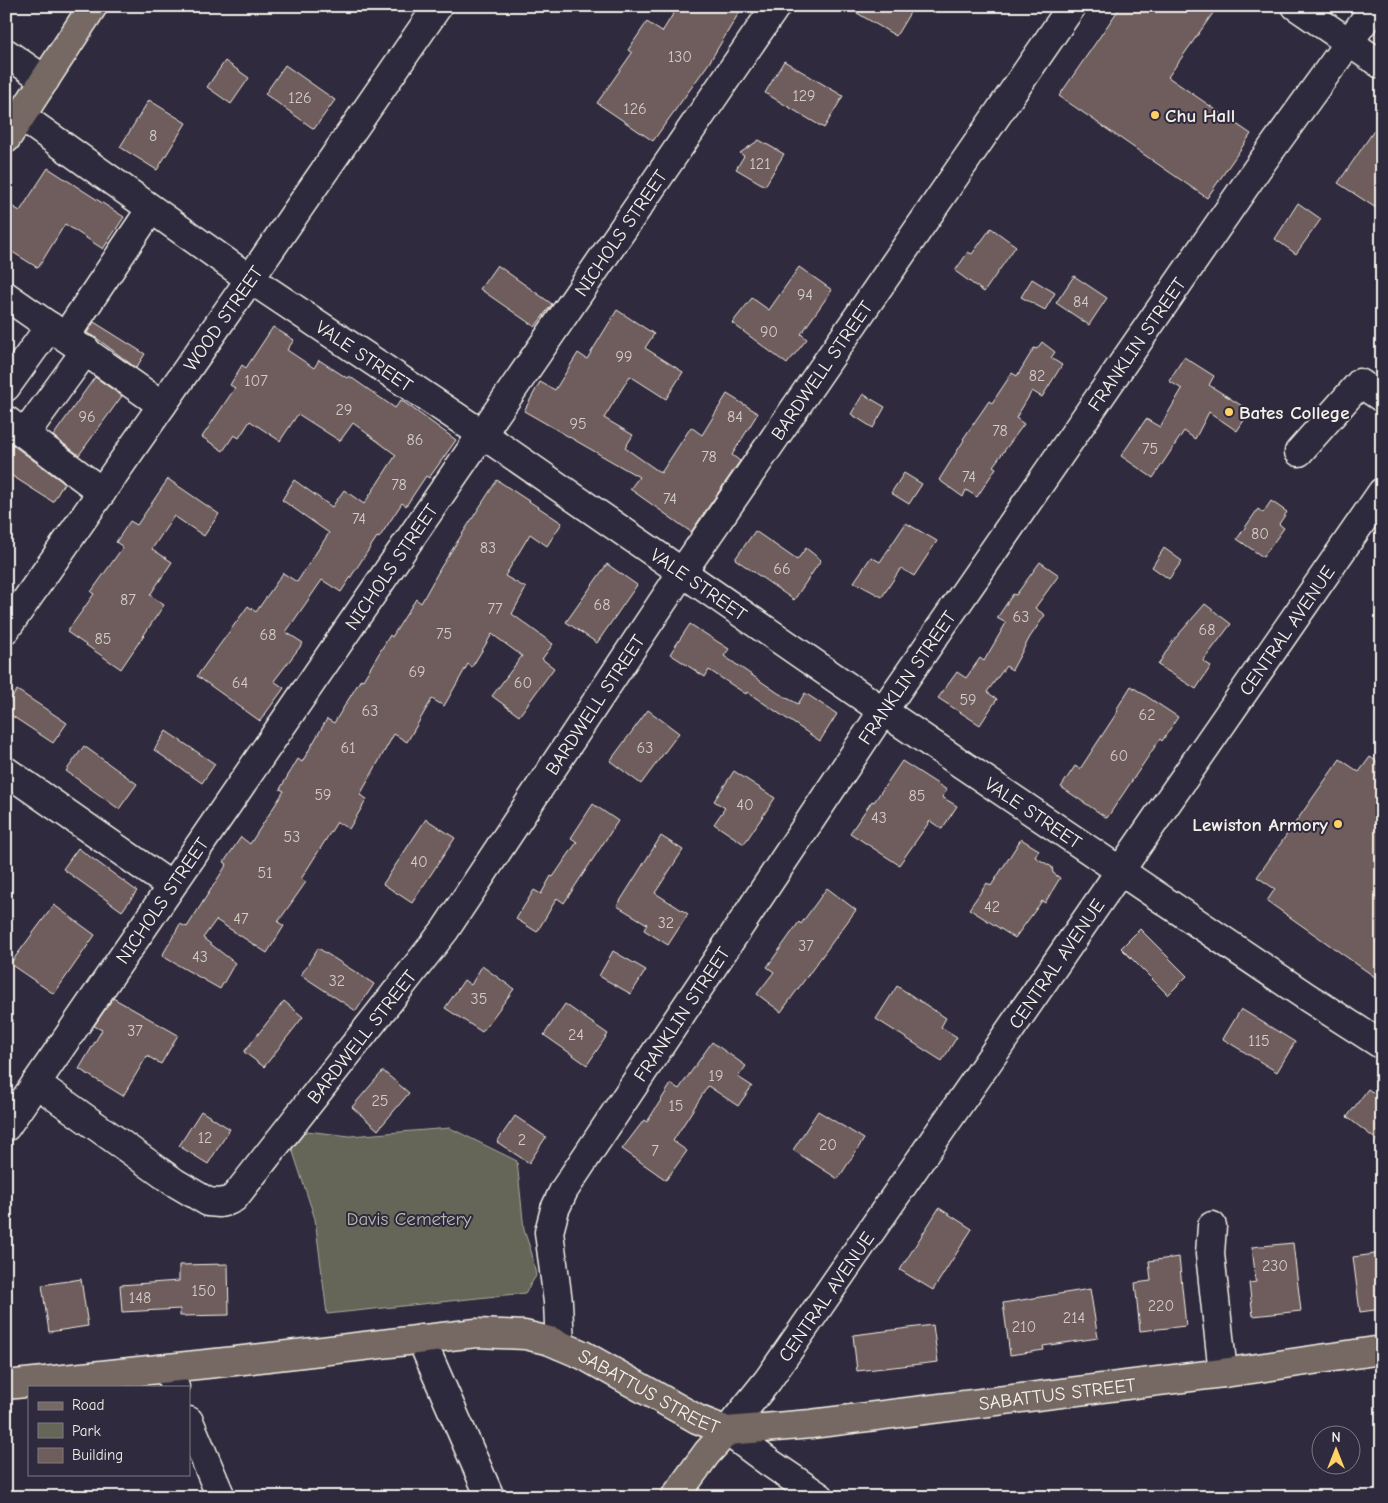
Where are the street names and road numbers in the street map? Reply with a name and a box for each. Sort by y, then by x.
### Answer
street label: NICHOLS STREET [570,166,672,300]
street label: WOOD STREET [179,262,268,375]
street label: FRANKLIN STREET [1084,274,1191,415]
street label: BARDWELL STREET [767,297,878,444]
street label: VALE STREET [311,316,417,397]
street label: NICHOLS STREET [341,500,443,634]
street label: VALE STREET [646,544,751,626]
street label: CENTRAL AVENUE [1235,562,1340,700]
street label: FRANKLIN STREET [854,607,961,749]
street label: BARDWELL STREET [541,631,650,779]
street label: VALE STREET [980,773,1086,854]
street label: NICHOLS STREET [112,834,214,968]
street label: CENTRAL AVENUE [1004,895,1109,1033]
street label: FRANKLIN STREET [629,943,735,1086]
street label: BARDWELL STREET [303,966,421,1108]
street label: CENTRAL AVENUE [774,1228,879,1366]
street label: SABATTUS STREET [574,1345,723,1439]
street label: SABATTUS STREET [978,1374,1137,1415]

